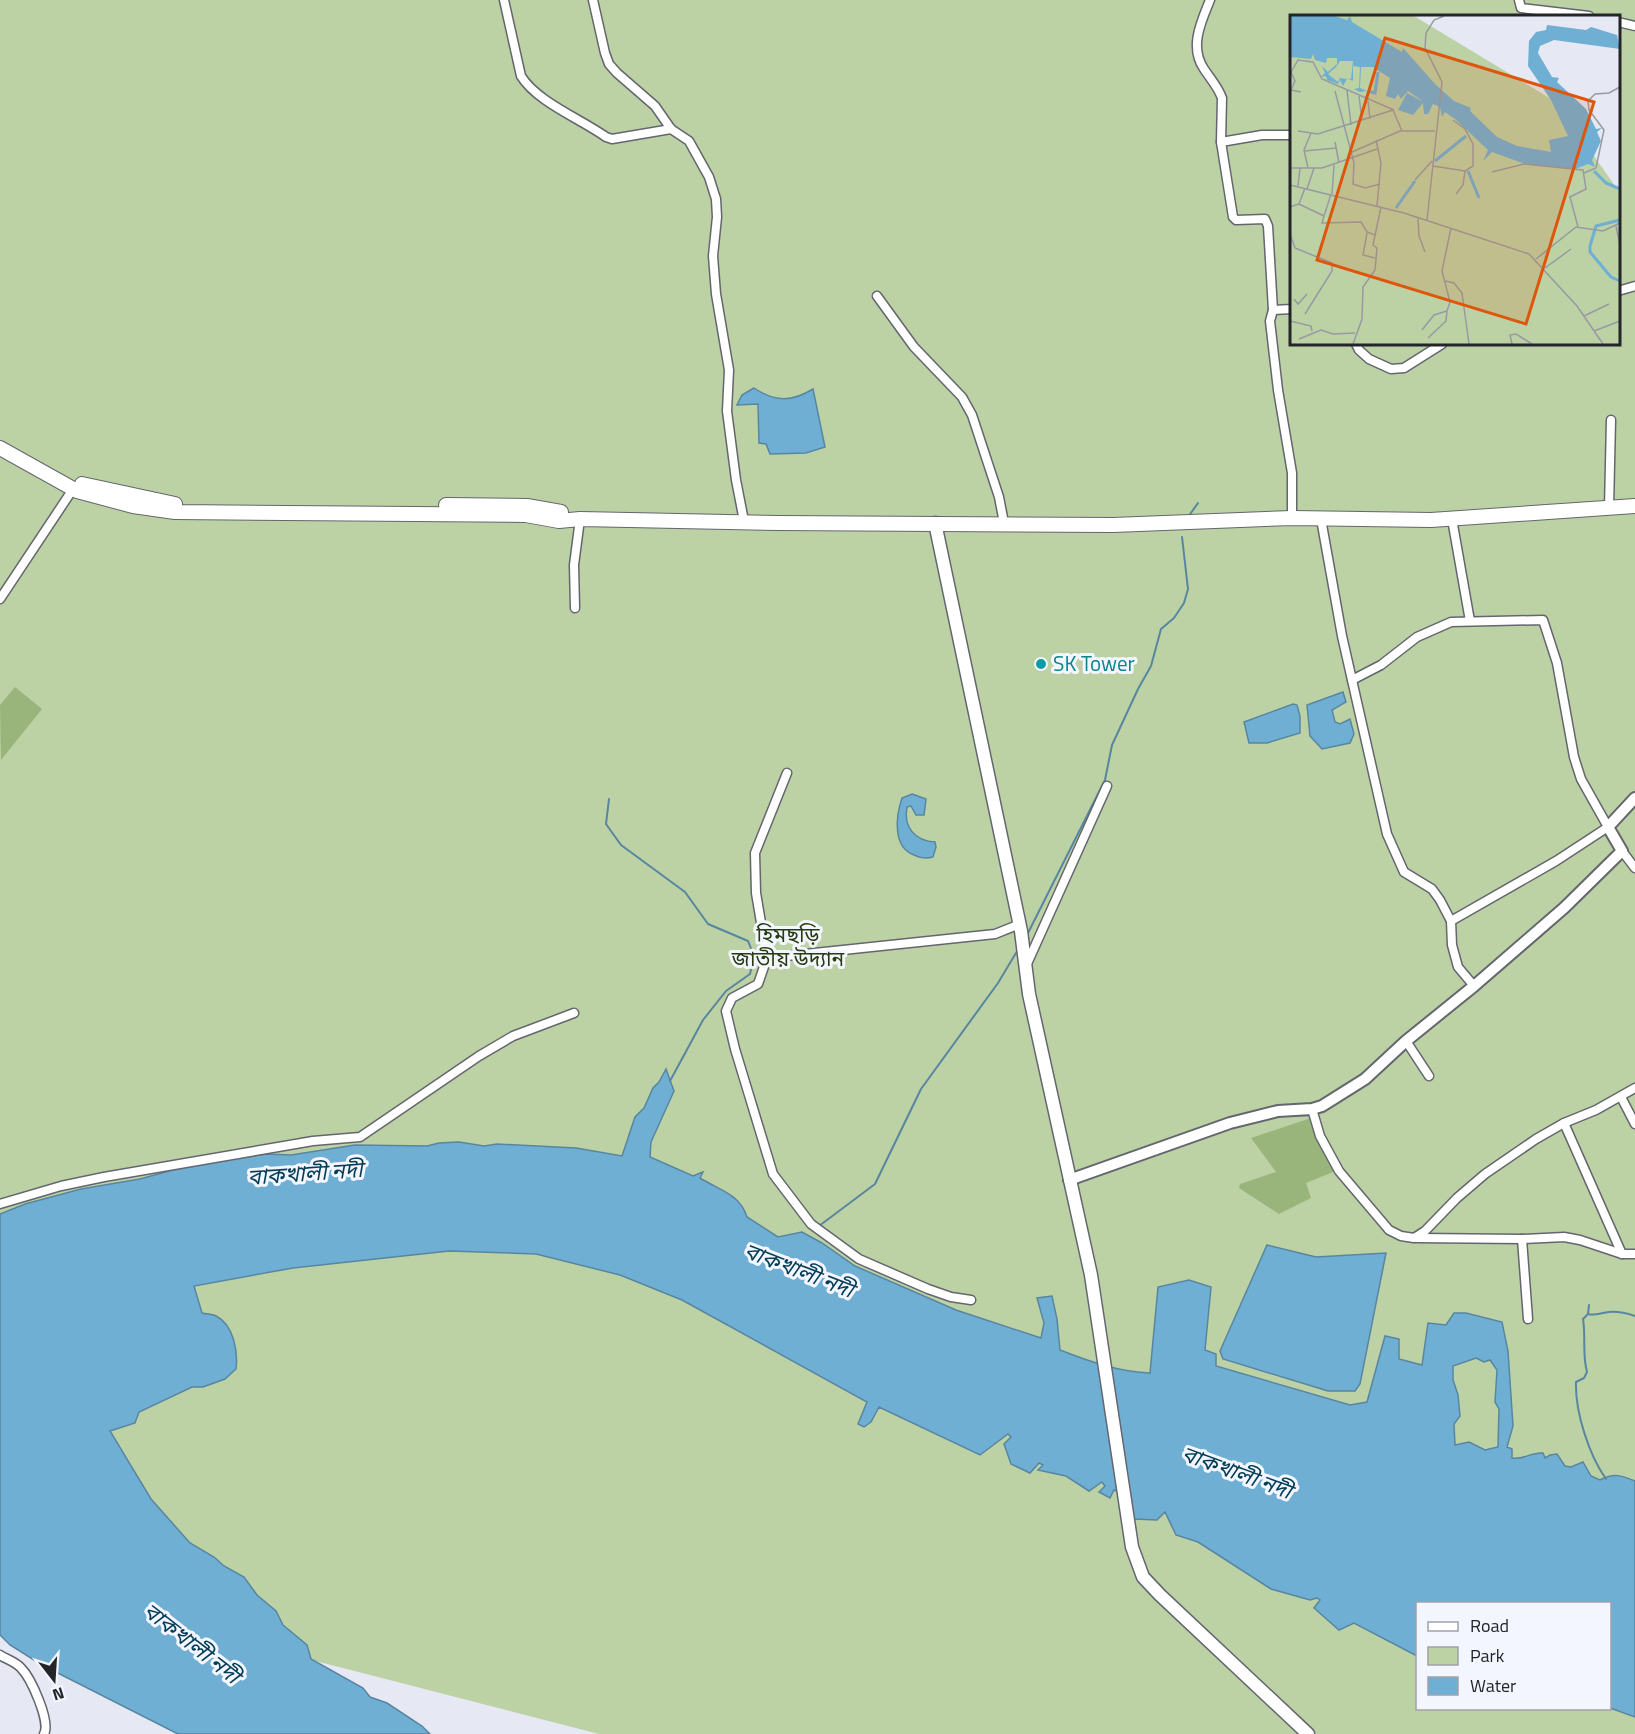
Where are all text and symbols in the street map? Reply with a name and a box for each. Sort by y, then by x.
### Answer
inset map [1290,15,1620,345]
place label: SK Tower [1053,647,1135,679]
marker: SK Tower [1034,657,1048,671]
park label: হিমছড়ি জাতীয় উদ্যান [731,918,845,974]
water label: বাকখালী নদী [246,1152,368,1194]
water label: বাকখালী নদী [739,1233,863,1308]
water label: বাকখালী নদী [1177,1436,1301,1509]
water label: বাকখালী নদী [136,1594,251,1694]
legend [1416,1602,1611,1710]
text: Road [1470,1612,1509,1639]
text: Park [1470,1642,1505,1669]
north arrow [24,1650,84,1710]
text: Water [1470,1672,1516,1699]
text: N [50,1681,67,1707]

